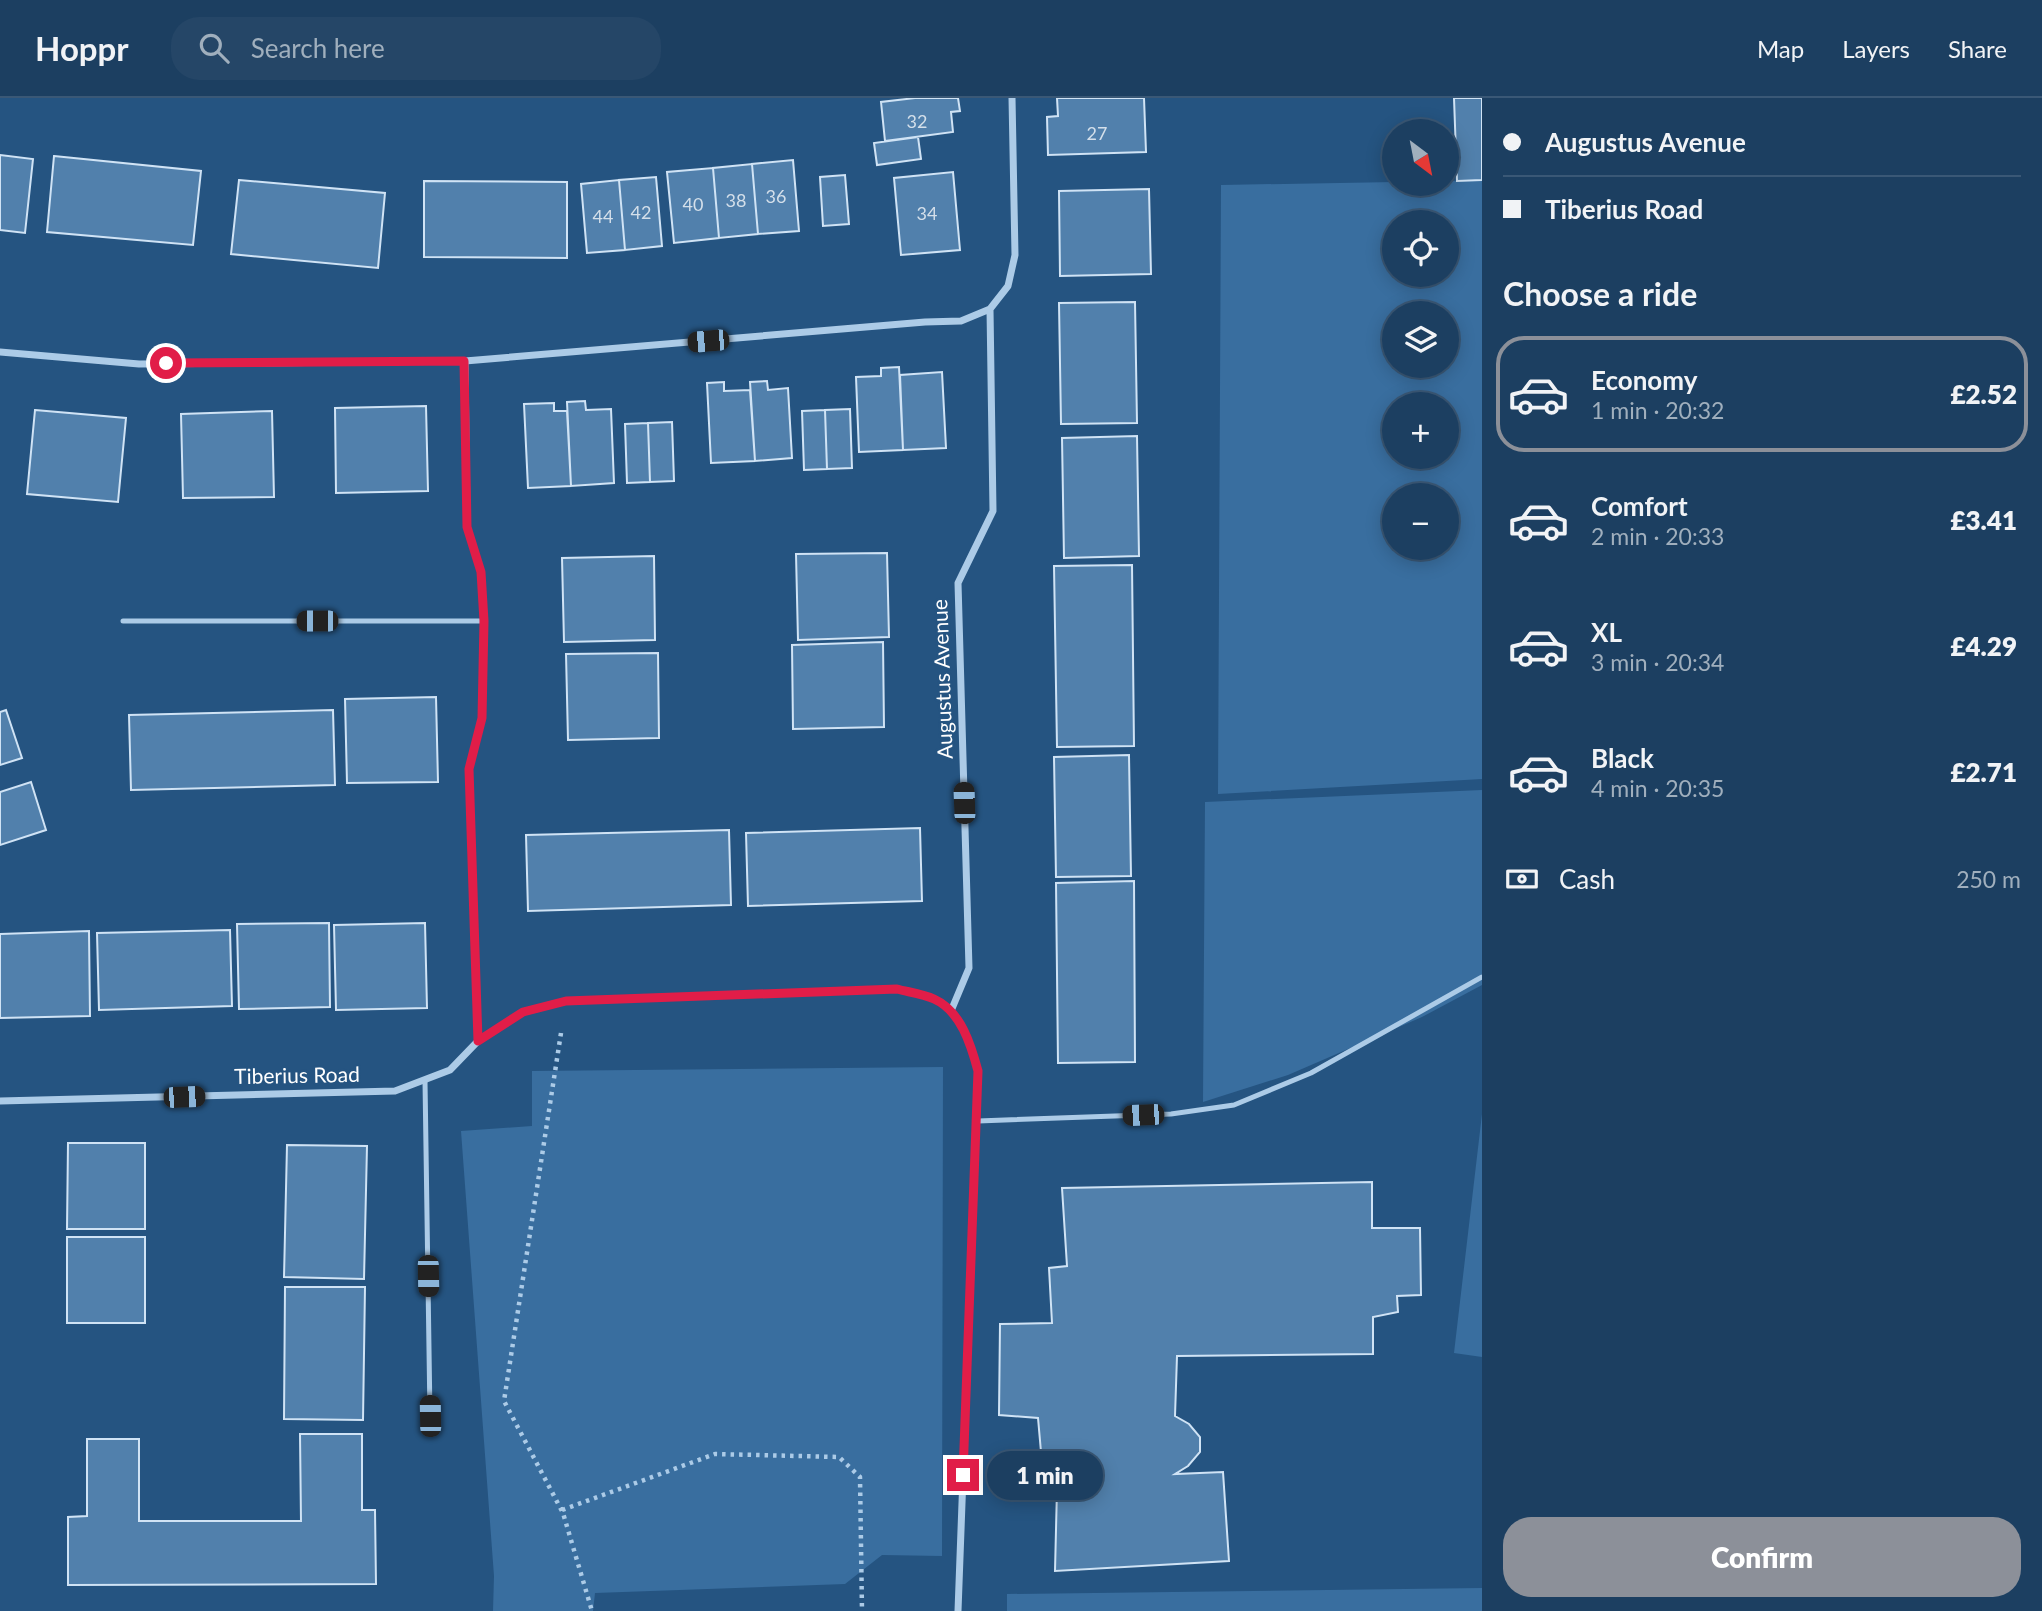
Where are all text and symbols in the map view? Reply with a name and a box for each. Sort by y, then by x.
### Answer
search box [171,17,661,80]
text: Hoppr [35,28,129,68]
icon: search [195,29,233,67]
text: Search here [251,32,385,64]
text: Map [1757,34,1804,63]
text: Layers [1842,34,1910,63]
text: Share [1948,34,2007,63]
house number: 32 [907,110,927,132]
north arrow [1382,119,1460,196]
map controls [1382,119,1459,560]
house number: 27 [1087,122,1107,144]
text: Augustus Avenue [1545,126,1746,158]
house number: 36 [766,185,786,207]
house number: 38 [726,189,746,211]
house number: 40 [683,193,703,215]
text: Tiberius Road [1545,193,1703,225]
house number: 42 [631,201,651,223]
house number: 34 [917,202,937,224]
house number: 44 [593,205,613,227]
button: locate [1382,210,1459,287]
text: Choose a ride [1503,274,1697,313]
button: layers [1382,301,1459,378]
car [687,329,730,353]
route start [150,347,182,379]
icon: car [1507,363,1570,426]
text: Economy [1591,364,1697,396]
text: £2.52 [1950,378,2017,410]
button: + [1382,392,1459,469]
text: 1 min · 20:32 [1591,396,1724,424]
button: − [1382,483,1459,560]
icon: car [1507,489,1570,552]
text: Comfort [1591,490,1688,522]
text: £3.41 [1950,504,2017,536]
text: 2 min · 20:33 [1591,522,1724,550]
street label: Augustus Avenue [926,599,957,759]
car [297,611,339,632]
icon: car [1507,615,1570,678]
text: XL [1591,616,1622,648]
text: £4.29 [1950,630,2017,662]
text: 3 min · 20:34 [1591,648,1724,676]
icon: car [1507,741,1570,804]
text: Black [1591,742,1654,774]
text: £2.71 [1950,756,2017,788]
text: 4 min · 20:35 [1591,774,1724,802]
car [953,782,976,824]
icon: cash [1503,860,1541,898]
text: Cash [1559,863,1615,895]
text: 250 m [1956,865,2021,893]
street label: Tiberius Road [234,1061,360,1088]
car [163,1086,206,1108]
car [1122,1104,1165,1126]
car [418,1255,439,1297]
car [420,1395,441,1437]
callout: 1 min [988,1450,1103,1500]
route end [947,1459,979,1491]
text: 1 min [1016,1461,1074,1489]
button: Confirm [1503,1517,2021,1597]

